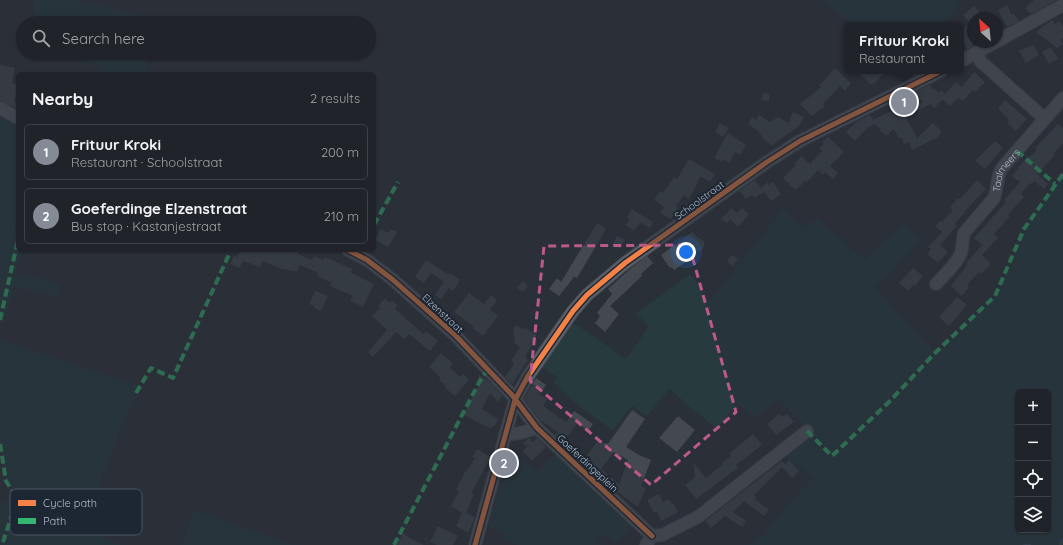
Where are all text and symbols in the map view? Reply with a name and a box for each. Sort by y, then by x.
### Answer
north arrow [967,12,1003,48]
search box [16,16,376,60]
popup [844,22,964,74]
icon: search [30,27,52,49]
text: Search here [62,29,145,48]
text: Frituur Kroki [859,31,949,50]
text: Restaurant [859,50,925,66]
pin: 1 [891,87,917,117]
text: Nearby [32,88,93,109]
text: 2 results [310,90,360,106]
text: Frituur Kroki [71,135,161,154]
text: 1 [43,144,49,160]
text: 200 m [321,144,359,160]
street label: Taalmeers [990,146,1023,193]
text: Restaurant · Schoolstraat [71,154,223,170]
street label: Schoolstraat [672,178,727,223]
text: Goeferdinge Elzenstraat [71,199,247,218]
text: 2 [42,208,50,224]
text: 210 m [324,208,359,224]
text: Bus stop · Kastanjestraat [71,218,221,234]
your location [676,242,696,262]
street label: Elzenstraat [419,291,466,336]
map controls [1015,389,1051,533]
button: + [1015,389,1051,425]
button: − [1015,425,1051,461]
street label: Goeferdingeplein [554,432,621,495]
pin: 2 [491,448,517,478]
button: locate [1015,461,1051,497]
legend [10,489,142,535]
text: Cycle path [43,496,97,510]
button: layers [1015,497,1051,533]
text: Path [43,514,66,528]

